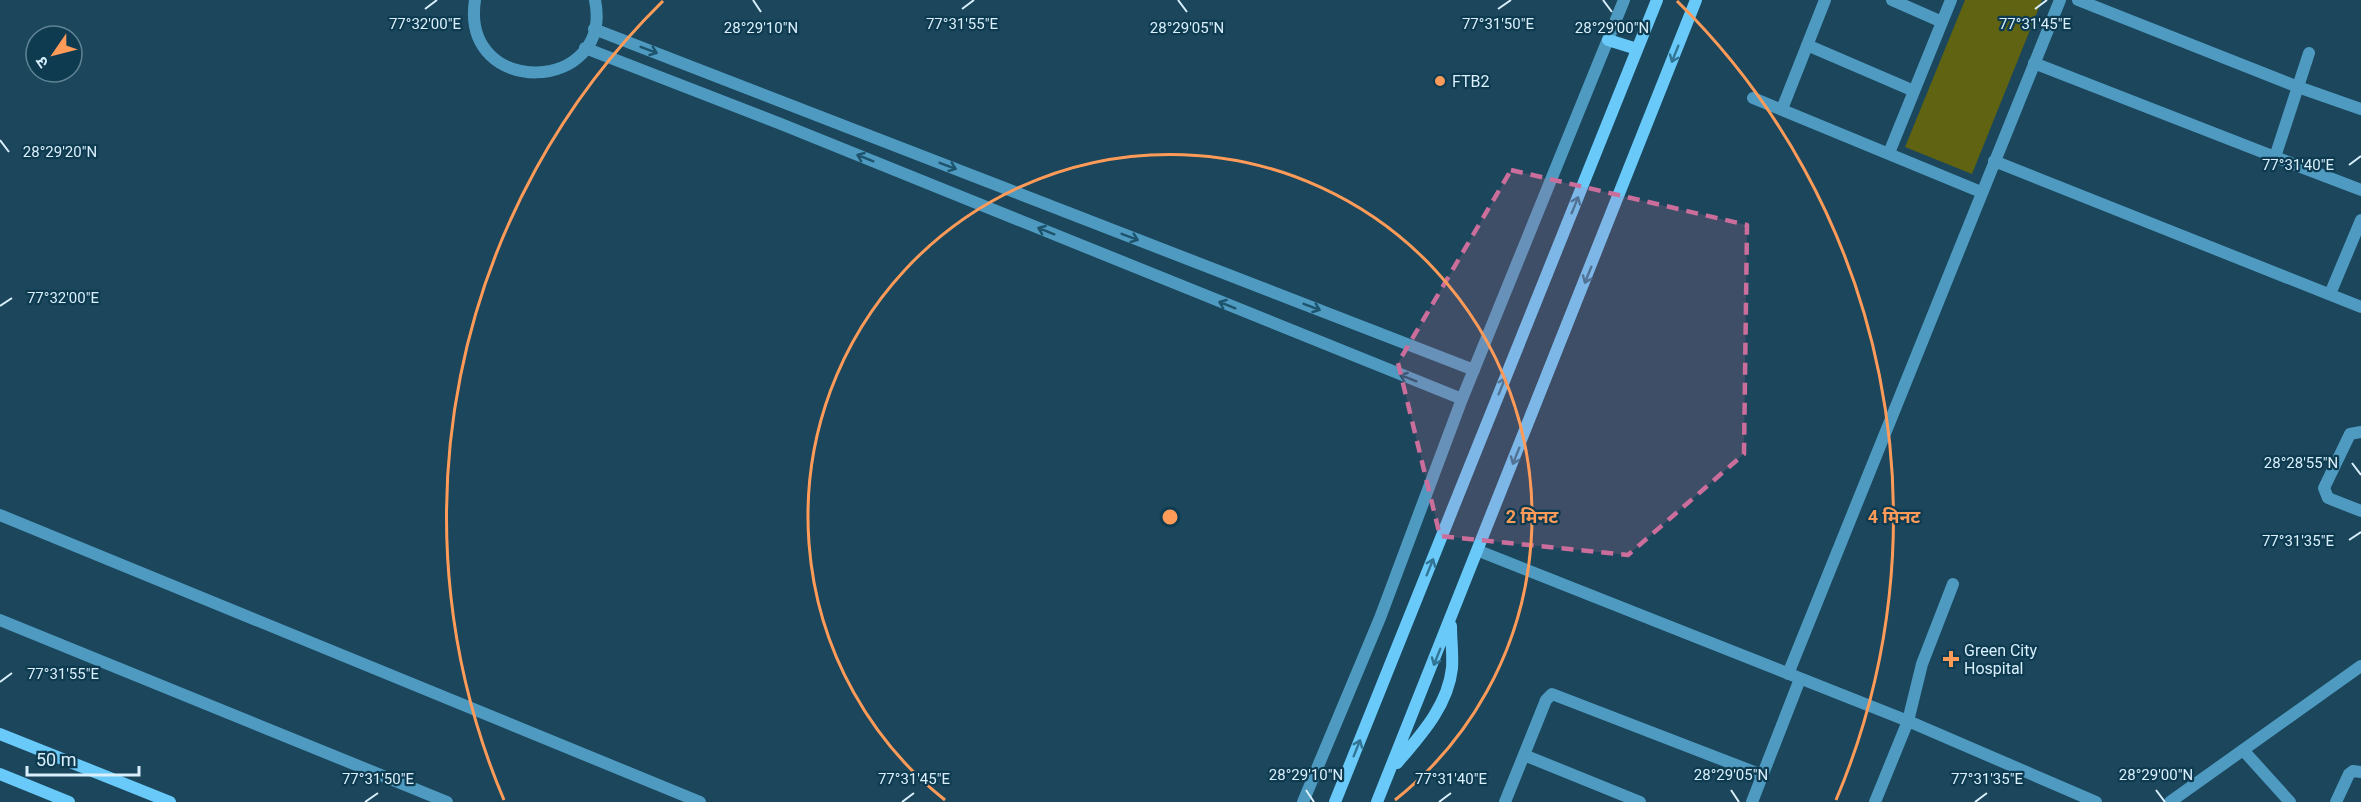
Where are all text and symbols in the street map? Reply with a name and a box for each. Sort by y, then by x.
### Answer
text: 77°32'00"E [389,15,462,33]
text: 77°31'55"E [926,15,999,33]
text: 77°31'50"E [1462,15,1535,33]
text: 77°31'45"E [1999,15,2072,33]
text: 28°29'10"N [724,19,798,37]
text: 28°29'05"N [1150,19,1224,37]
text: 28°29'00"N [1575,19,1649,37]
north arrow [24,24,84,84]
one-way arrow [1669,45,1680,63]
one-way arrow [639,46,658,57]
text: उ [31,53,53,72]
place label: FTB2 [1452,72,1490,91]
marker: FTB2 [1433,74,1447,88]
text: 28°29'20"N [23,143,97,161]
one-way arrow [857,152,875,163]
text: 77°31'40"E [2262,156,2335,174]
one-way arrow [938,162,957,173]
one-way arrow [1570,196,1581,214]
one-way arrow [1037,225,1056,236]
one-way arrow [1120,232,1139,243]
one-way arrow [1582,265,1593,284]
text: 77°32'00"E [27,289,100,307]
one-way arrow [1218,298,1237,309]
one-way arrow [1302,303,1321,314]
one-way arrow [1399,371,1417,382]
one-way arrow [1497,377,1508,395]
one-way arrow [1510,447,1521,465]
text: 28°28'55"N [2264,454,2338,472]
text: 2 मिनट [1506,506,1559,527]
text: 4 मिनट [1868,506,1921,527]
centre of rings [1160,507,1180,527]
text: 77°31'35"E [2262,532,2335,550]
one-way arrow [1425,558,1436,577]
place label: Green City Hospital [1964,641,2037,678]
one-way arrow [1431,647,1442,666]
marker: Green City Hospital [1942,650,1960,668]
text: 77°31'55"E [27,665,100,683]
scale bar [27,739,140,777]
one-way arrow [1352,739,1363,757]
text: 50 m [36,749,76,770]
text: 28°29'10"N [1269,766,1343,784]
text: 28°29'05"N [1694,766,1768,784]
text: 28°29'00"N [2119,766,2193,784]
text: 77°31'50"E [342,770,415,788]
text: 77°31'45"E [878,770,951,788]
text: 77°31'40"E [1415,770,1488,788]
text: 77°31'35"E [1951,770,2024,788]

